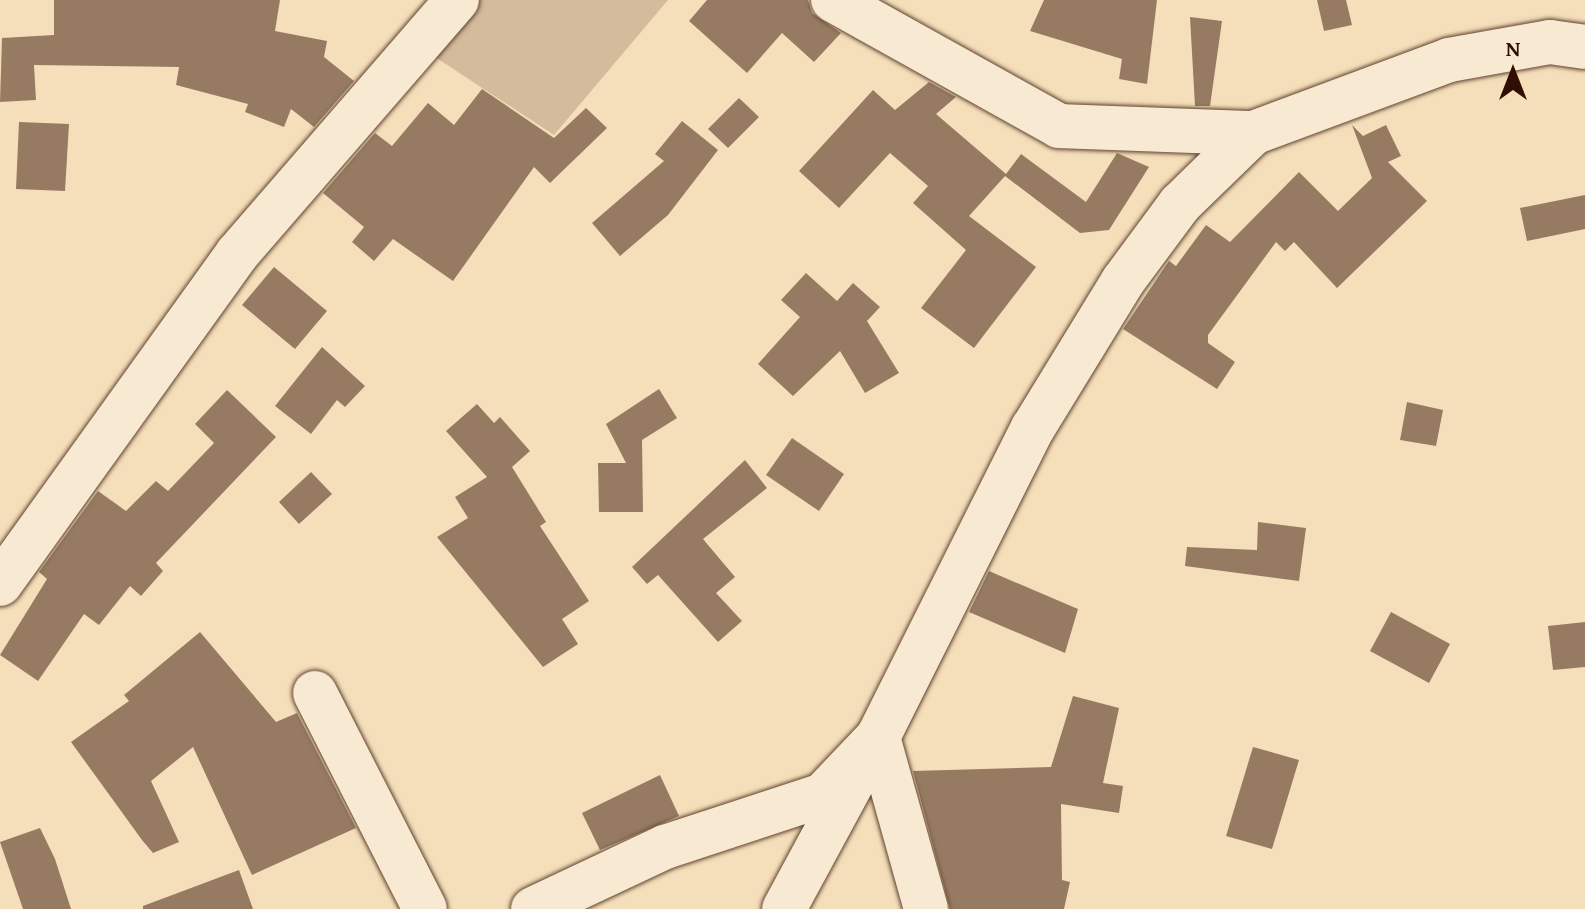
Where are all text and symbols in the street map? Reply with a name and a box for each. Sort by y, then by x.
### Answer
north arrow [1473,32,1553,112]
text: N [1506,32,1520,64]

